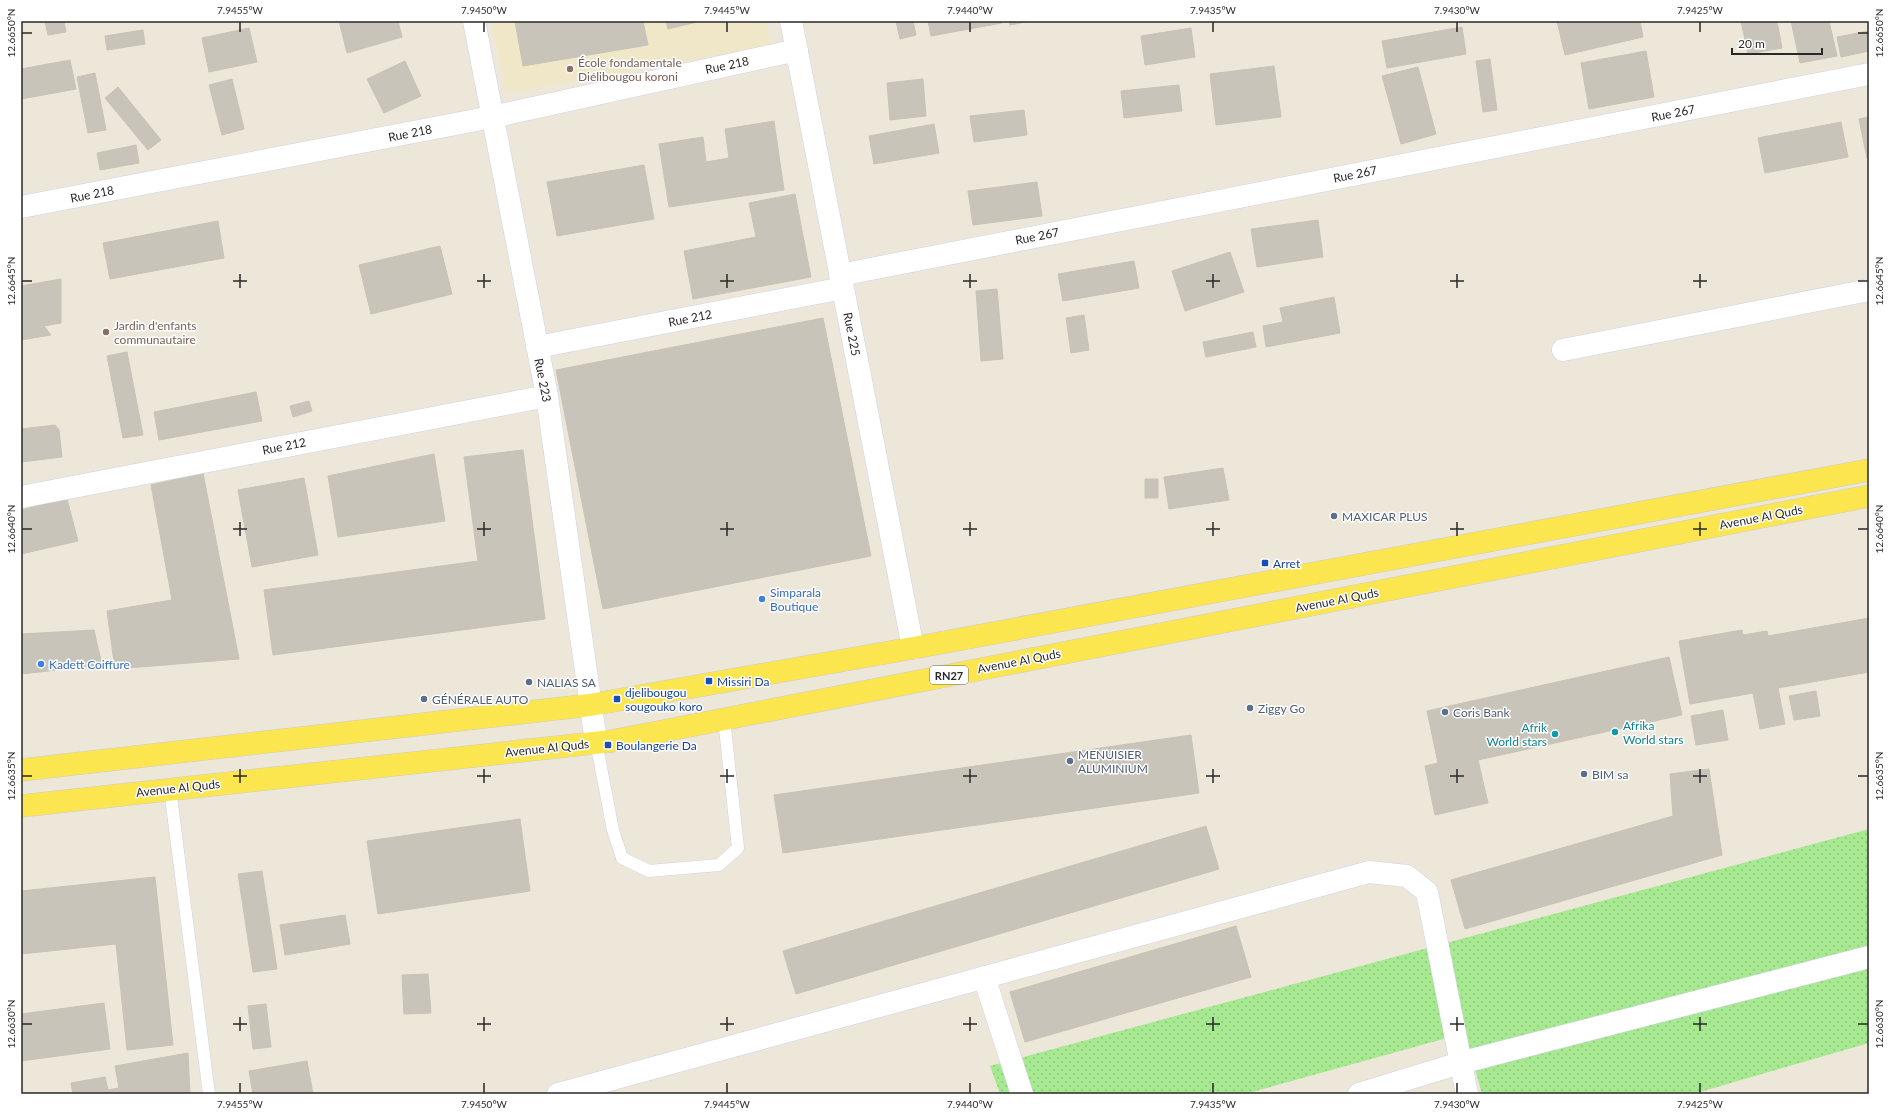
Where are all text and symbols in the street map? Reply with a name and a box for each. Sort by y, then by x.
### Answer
text: 7.9455°W [217,4,264,16]
text: 7.9450°W [461,4,508,16]
text: 7.9445°W [704,4,751,16]
text: 7.9440°W [947,4,994,16]
text: 7.9435°W [1190,4,1237,16]
text: 7.9430°W [1434,4,1481,16]
text: 7.9425°W [1677,4,1724,16]
text: 12.6650°N [5,9,17,57]
text: 12.6650°N [1873,9,1885,57]
scale bar [1732,30,1822,56]
text: 20 m [1738,36,1765,51]
street label: Rue 218 [704,53,750,77]
place label: École fondamentale Diélibougou koroni [578,55,682,84]
marker: École fondamentale Diélibougou koroni [565,64,575,74]
street label: Rue 267 [1650,101,1696,125]
street label: Rue 218 [387,121,433,145]
street label: Rue 267 [1332,162,1378,186]
street label: Rue 218 [69,182,115,206]
street label: Rue 267 [1014,224,1060,248]
text: 12.6645°N [5,257,17,305]
text: 12.6645°N [1873,257,1885,305]
street label: Rue 212 [667,306,713,330]
street label: Rue 225 [840,311,864,357]
place label: Jardin d'enfants communautaire [114,318,196,347]
marker: Jardin d'enfants communautaire [101,327,111,337]
street label: Rue 223 [531,357,555,403]
street label: Rue 212 [261,434,307,458]
street label: Avenue Al Quds [1718,502,1804,532]
text: 12.6640°N [5,505,17,553]
text: 12.6640°N [1873,505,1885,553]
place label: MAXICAR PLUS [1342,509,1428,524]
marker: MAXICAR PLUS [1329,511,1339,521]
place label: Arret [1273,556,1301,571]
marker: Arret [1260,558,1270,568]
place label: Simparala Boutique [770,585,821,614]
street label: Avenue Al Quds [1294,585,1380,615]
marker: Simparala Boutique [757,594,767,604]
street label: Avenue Al Quds [976,646,1062,676]
place label: Kadett Coiffure [49,657,130,672]
marker: Kadett Coiffure [36,659,46,669]
road number: RN27 [930,666,968,684]
place label: Missiri Da [717,674,769,689]
place label: NALIAS SA [537,675,597,690]
marker: Missiri Da [704,676,714,686]
marker: NALIAS SA [524,677,534,687]
place label: djelibougou sougouko koro [625,685,703,714]
place label: GÉNÉRALE AUTO [432,692,529,707]
marker: GÉNÉRALE AUTO [419,694,429,704]
marker: djelibougou sougouko koro [612,694,622,704]
place label: Ziggy Go [1258,701,1305,716]
marker: Ziggy Go [1245,703,1255,713]
place label: Coris Bank [1453,705,1511,720]
marker: Coris Bank [1440,707,1450,717]
place label: Afrika World stars [1623,718,1684,747]
place label: Afrik World stars [1486,720,1548,749]
marker: Afrika World stars [1610,727,1620,737]
marker: Afrik World stars [1550,729,1560,739]
street label: Avenue Al Quds [504,736,590,760]
place label: Boulangerie Da [616,738,697,753]
marker: Boulangerie Da [603,740,613,750]
place label: MENUISIER ALUMINIUM [1078,747,1148,776]
text: 12.6635°N [5,752,17,800]
text: 12.6635°N [1873,752,1885,800]
marker: MENUISIER ALUMINIUM [1065,756,1075,766]
place label: BIM sa [1592,767,1629,782]
marker: BIM sa [1579,769,1589,779]
street label: Avenue Al Quds [135,776,221,800]
text: 12.6630°N [5,1000,17,1048]
text: 12.6630°N [1873,1000,1885,1048]
text: 7.9455°W [217,1098,264,1110]
text: 7.9450°W [461,1098,508,1110]
text: 7.9445°W [704,1098,751,1110]
text: 7.9440°W [947,1098,994,1110]
text: 7.9435°W [1190,1098,1237,1110]
text: 7.9430°W [1434,1098,1481,1110]
text: 7.9425°W [1677,1098,1724,1110]

